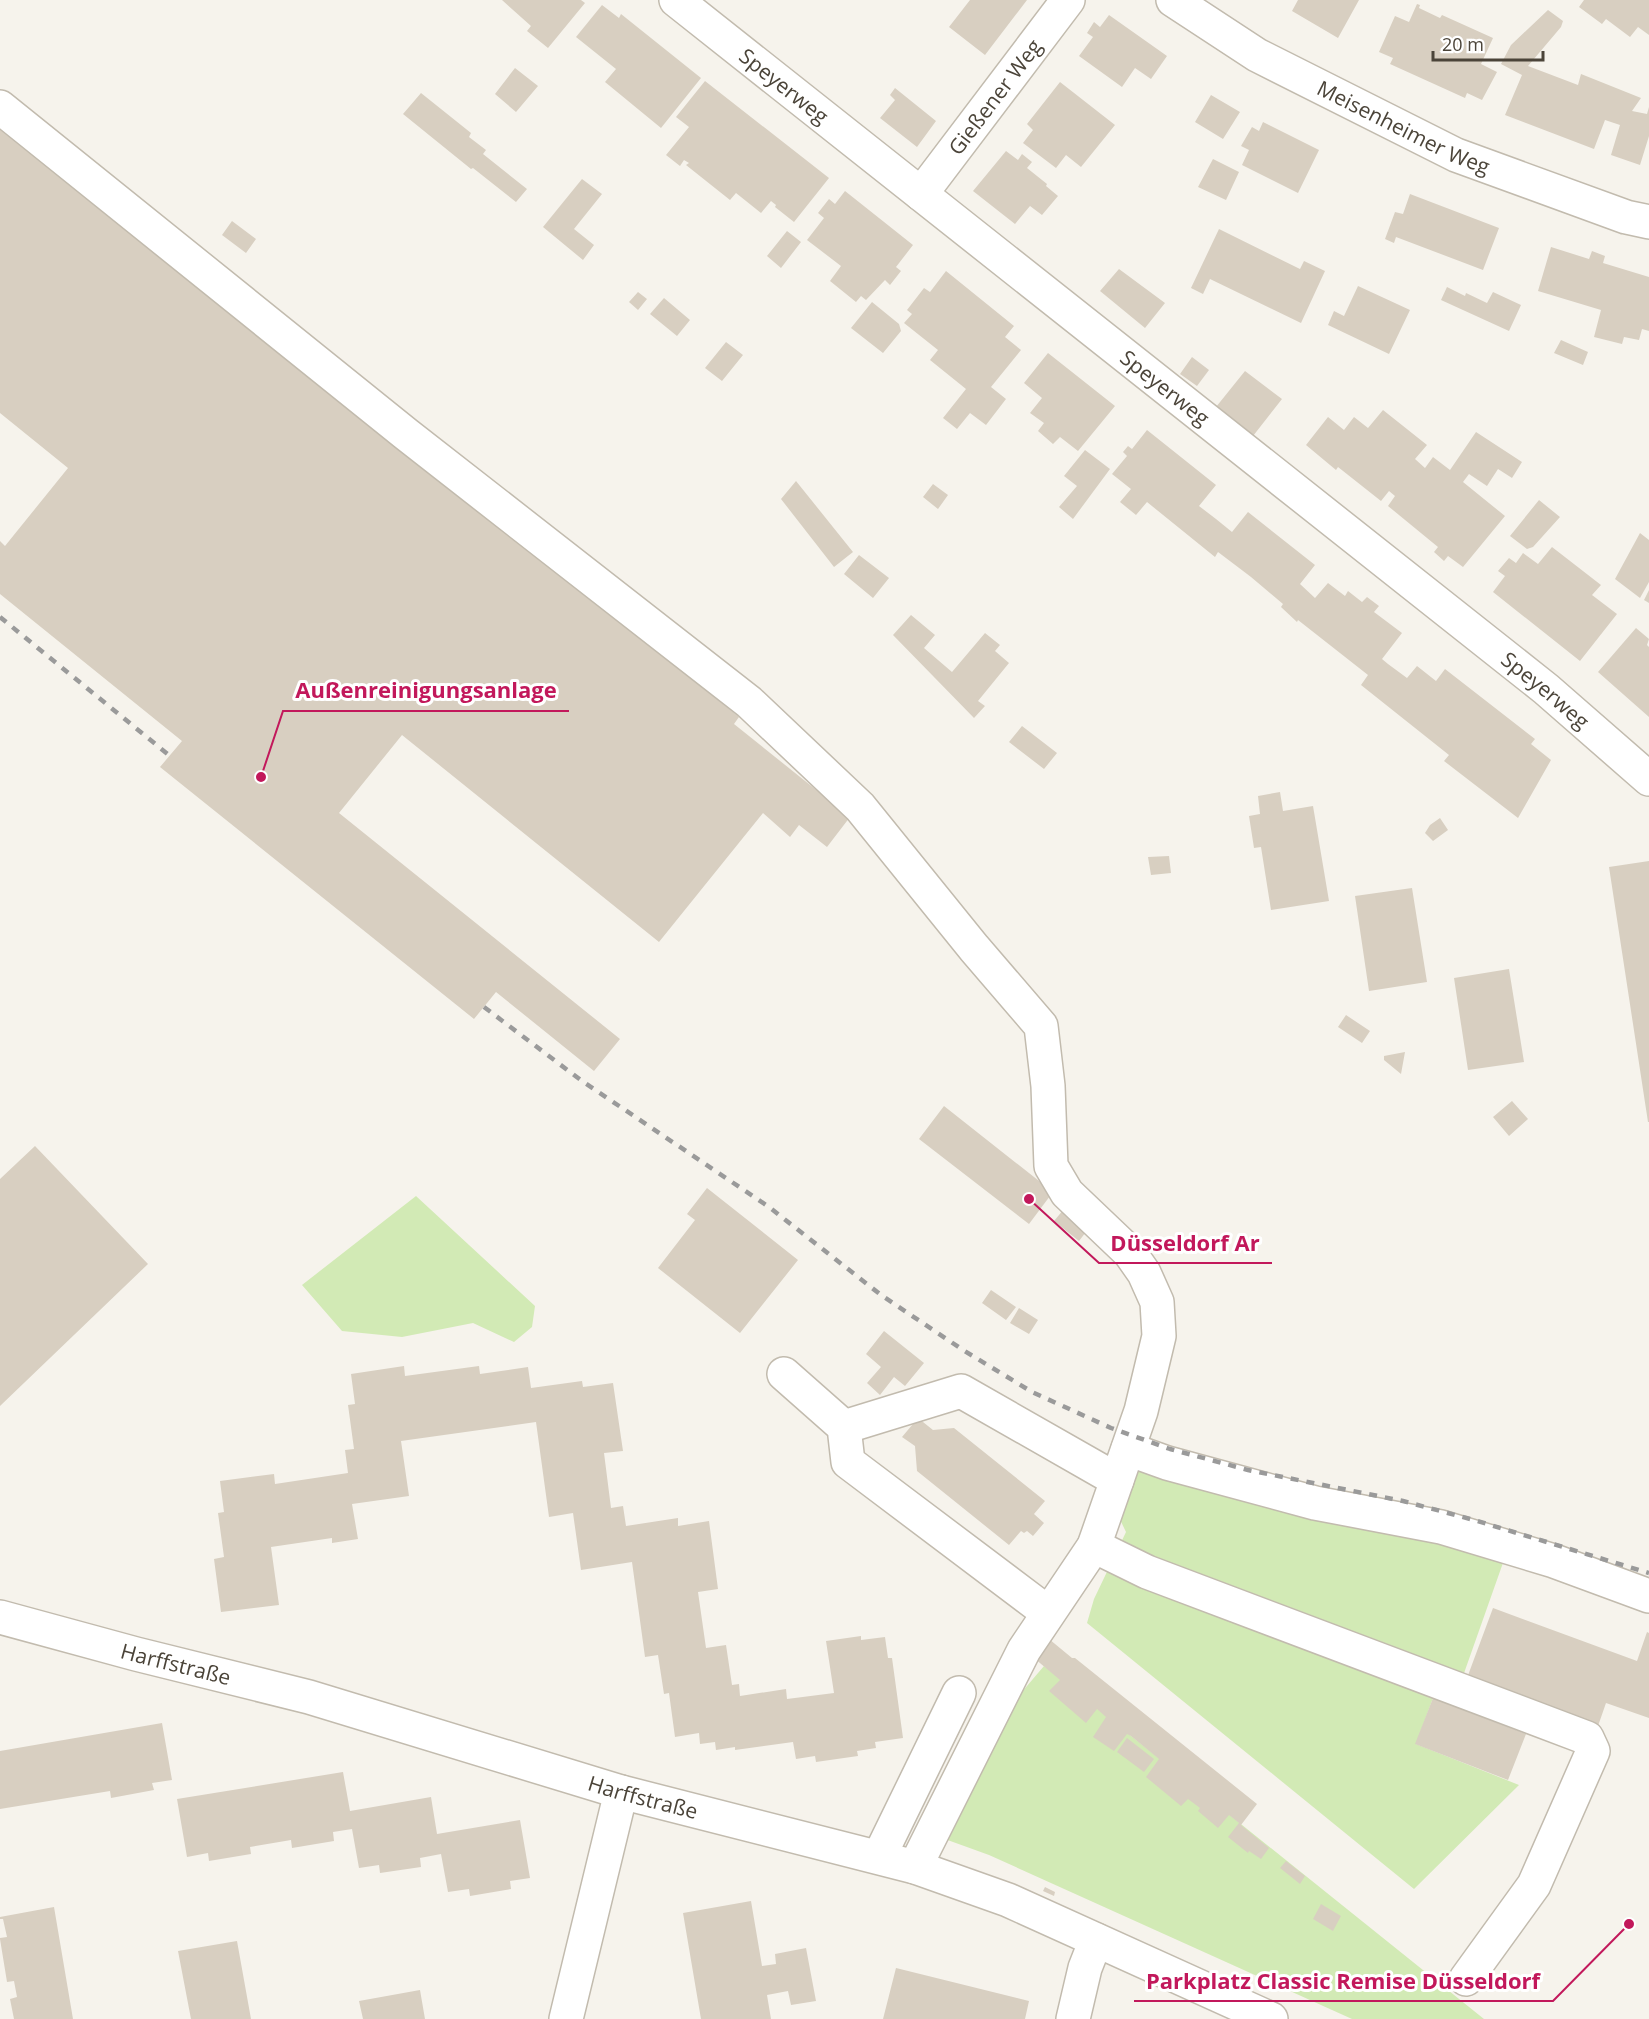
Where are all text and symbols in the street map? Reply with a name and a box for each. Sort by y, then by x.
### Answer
scale bar [1433,24,1542,62]
text: 20 m [1442,32,1484,56]
street label: Gießener Weg [942,33,1048,160]
street label: Speyerweg [734,42,835,130]
street label: Meisenheimer Weg [1313,74,1494,180]
street label: Speyerweg [1115,343,1216,431]
street label: Speyerweg [1496,645,1596,735]
callout: Außenreinigungsanlage [283,671,569,711]
text: Außenreinigungsanlage [295,674,557,704]
callout: Düsseldorf Ar [1099,1223,1272,1263]
text: Düsseldorf Ar [1110,1227,1260,1257]
street label: Harffstraße [118,1636,234,1691]
street label: Harffstraße [585,1769,701,1825]
callout: Parkplatz Classic Remise Düsseldorf [1134,1961,1553,2001]
text: Parkplatz Classic Remise Düsseldorf [1146,1965,1542,1995]

